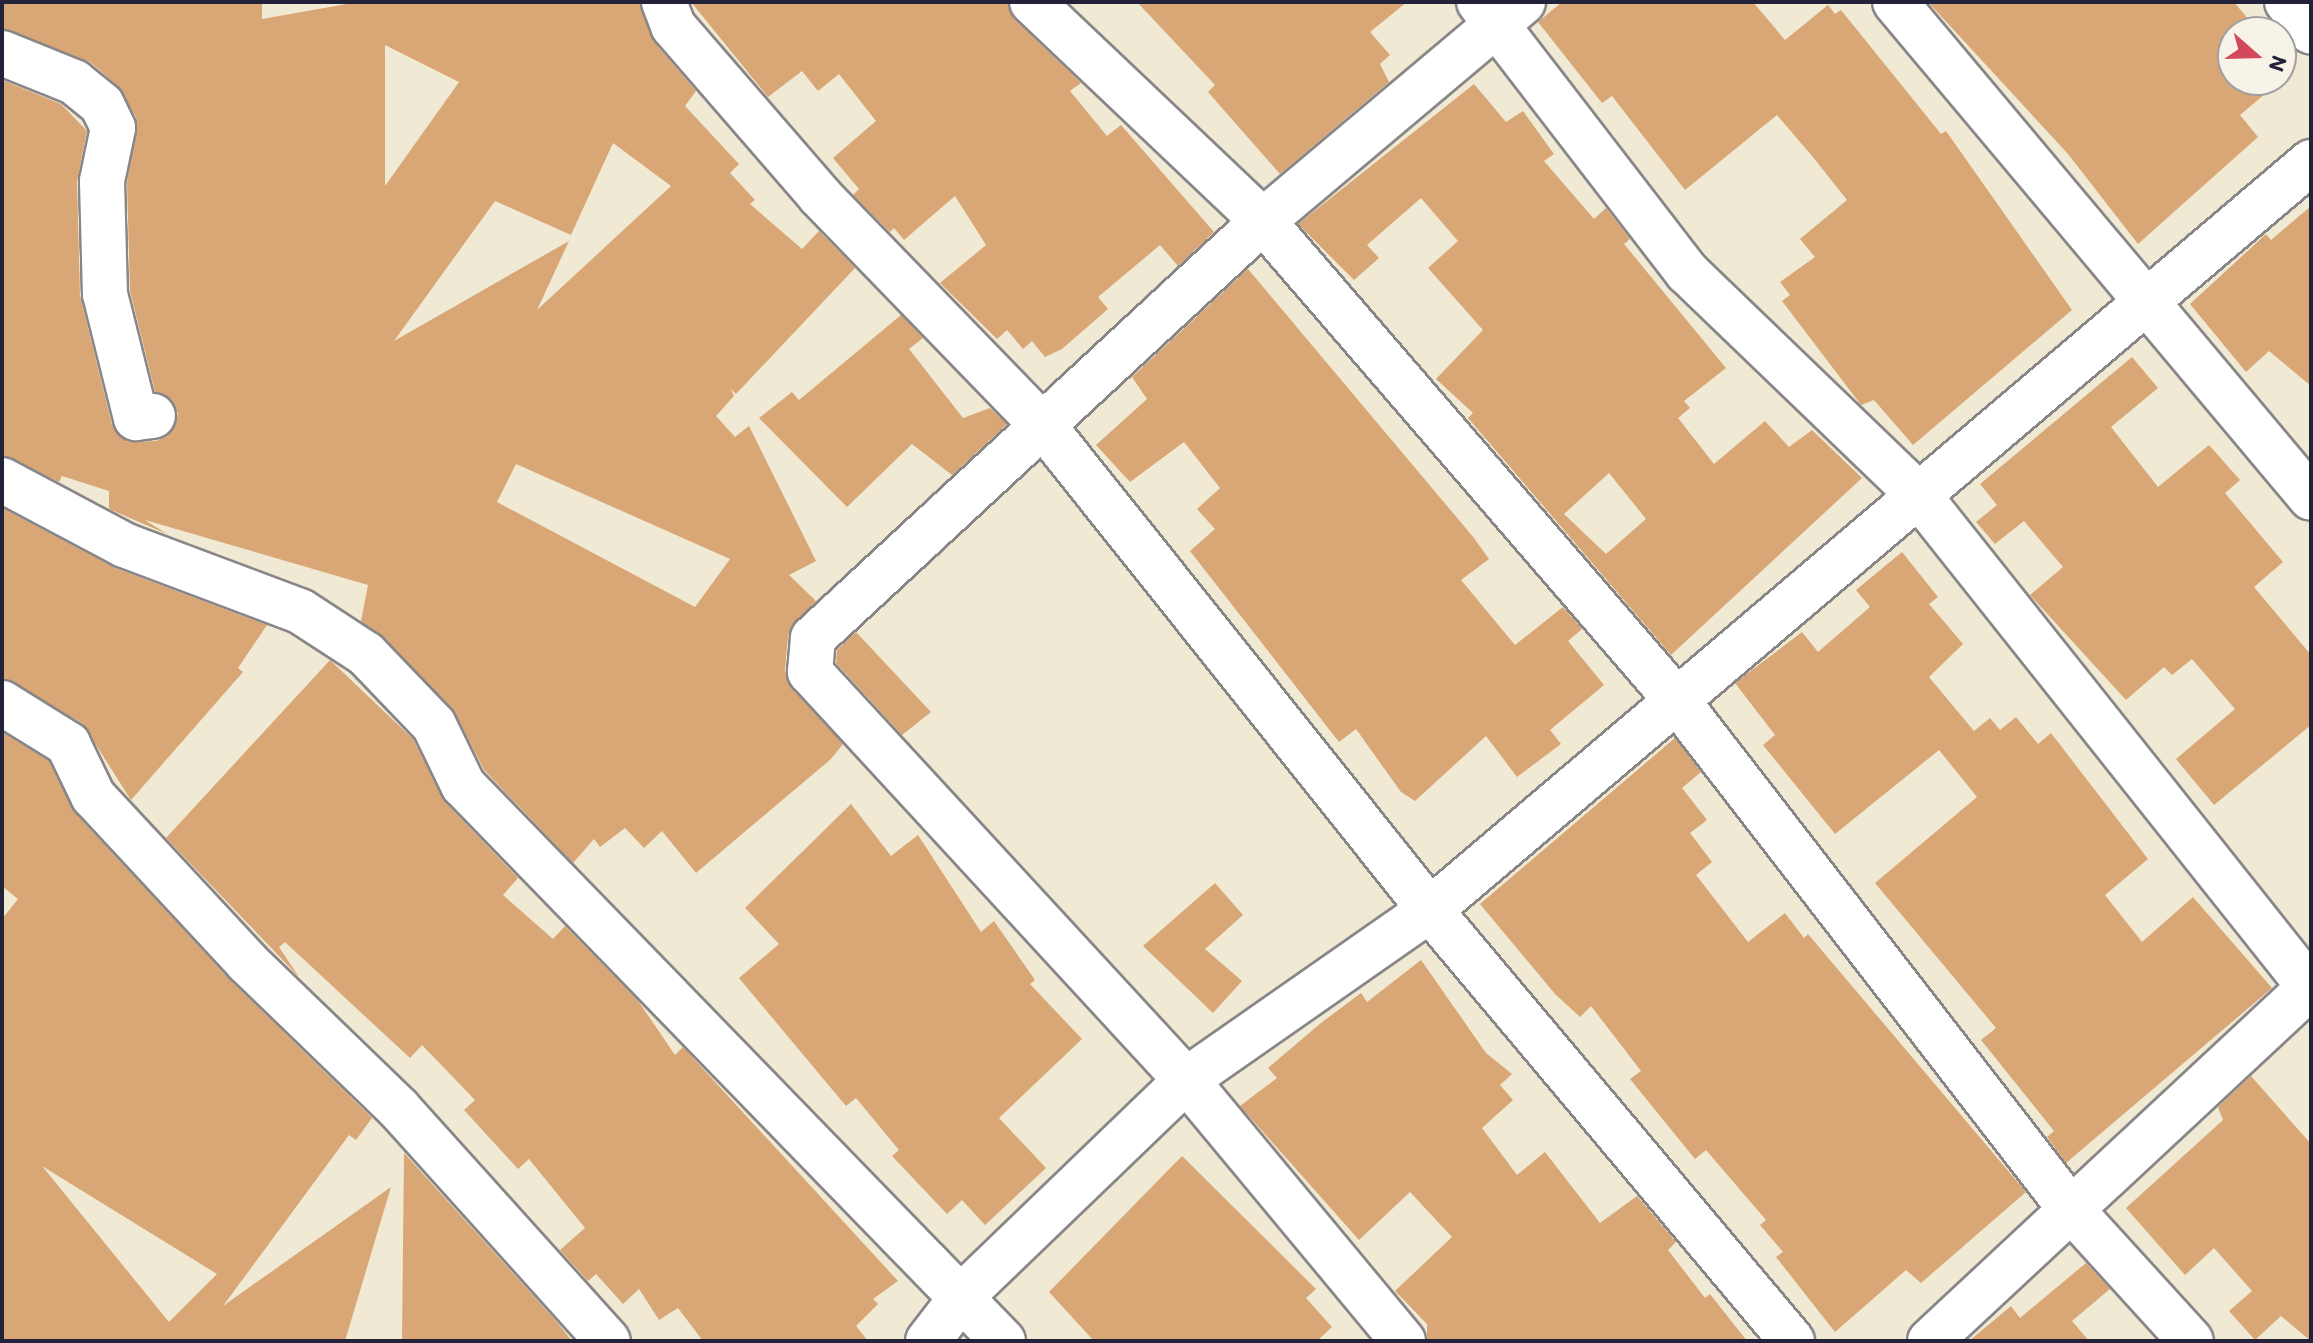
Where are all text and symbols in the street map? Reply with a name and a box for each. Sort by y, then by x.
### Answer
north arrow [2217,16,2297,96]
text: N [2263,52,2293,75]

